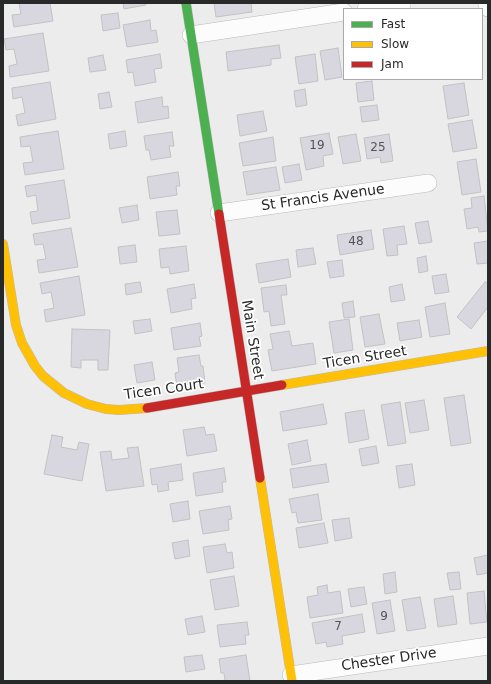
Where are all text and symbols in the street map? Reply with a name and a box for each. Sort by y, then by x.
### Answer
legend [343,8,483,80]
text: Fast [381,17,405,31]
text: Slow [381,37,409,51]
text: Jam [381,57,404,71]
house number: 19 [309,139,325,153]
house number: 25 [370,141,386,155]
street label: St Francis Avenue [260,181,386,215]
house number: 48 [348,235,364,249]
street label: Main Street [237,299,267,381]
street label: Ticen Street [322,343,408,373]
street label: Ticen Court [123,376,205,404]
house number: 9 [380,610,388,624]
house number: 7 [334,620,342,634]
street label: Chester Drive [340,645,438,675]

